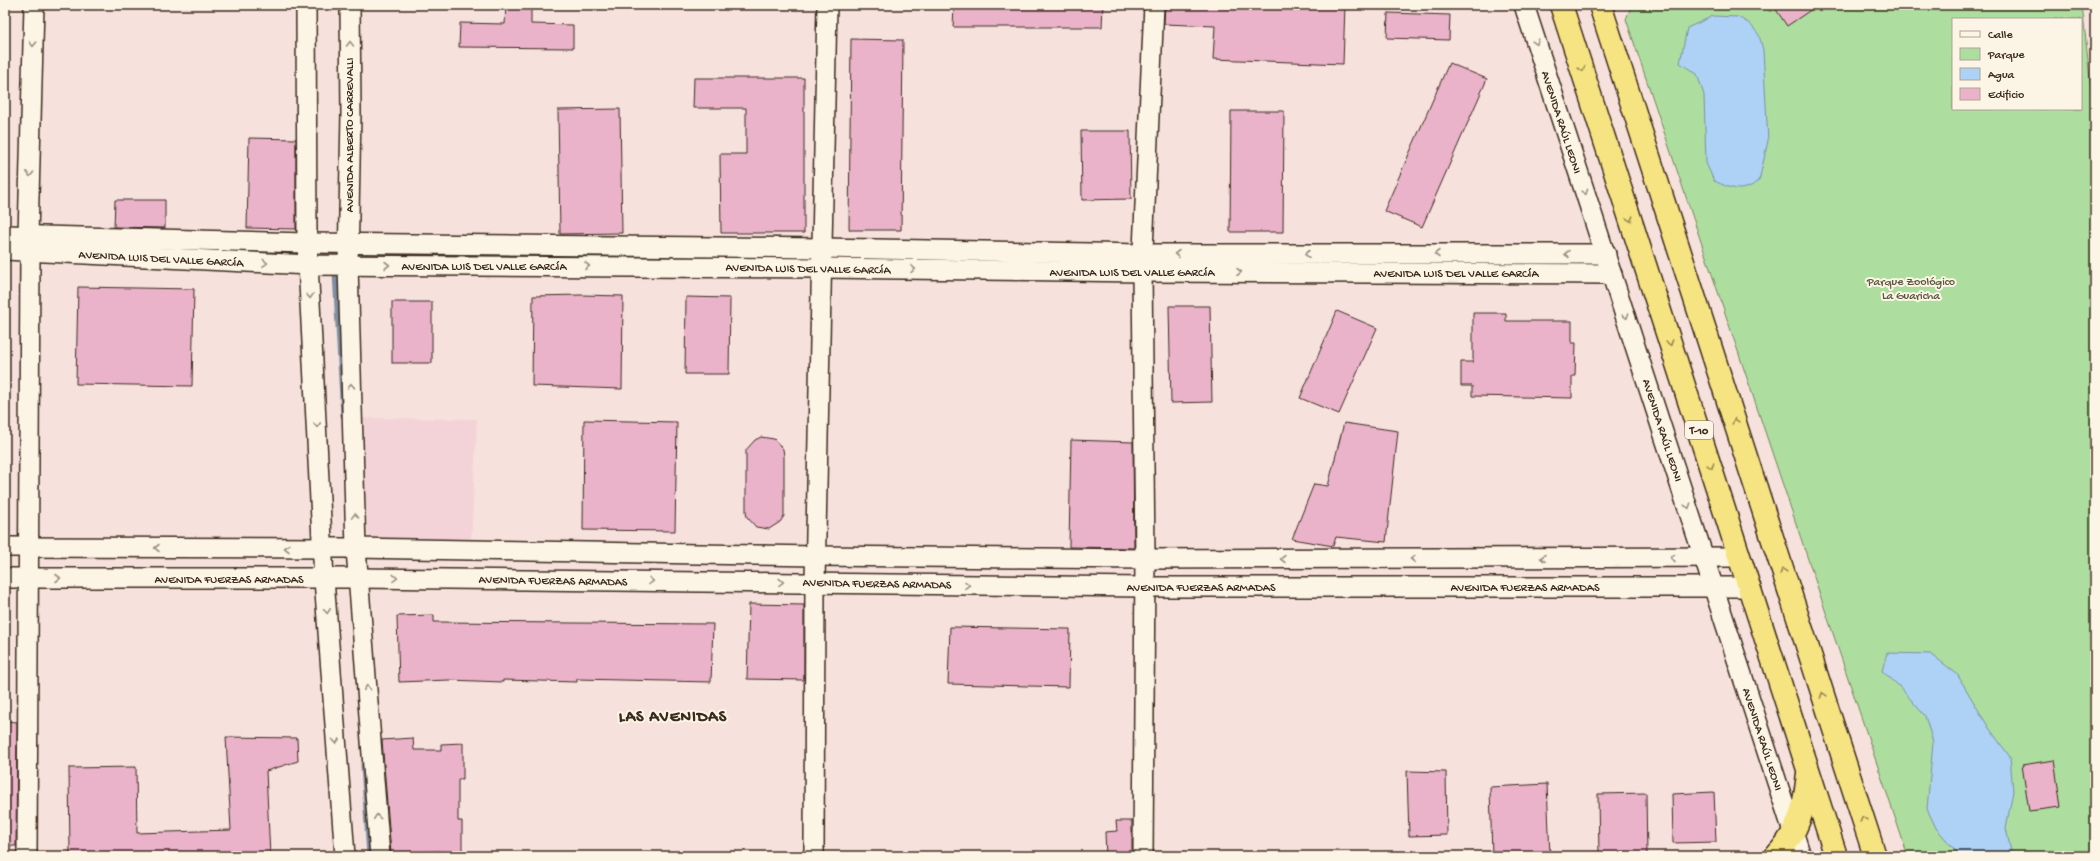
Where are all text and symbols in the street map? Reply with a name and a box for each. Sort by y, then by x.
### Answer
legend [1952,18,2082,110]
text: Calle [1988,29,2013,43]
one-way arrow [1531,39,1540,46]
one-way arrow [29,41,37,47]
one-way arrow [346,41,354,47]
text: Parque [1987,49,2025,63]
street label: AVENIDA ALBERTO CARREVALLI [344,57,358,212]
one-way arrow [1577,65,1586,72]
text: Agua [1988,69,2015,83]
street label: AVENIDA RAÚL LEONI [1537,70,1583,176]
text: Edificio [1988,89,2024,103]
one-way arrow [25,171,34,177]
one-way arrow [1581,189,1589,196]
one-way arrow [1626,215,1634,222]
street label: AVENIDA LUIS DEL VALLE GARCÍA [78,249,245,271]
one-way arrow [1174,250,1180,258]
one-way arrow [1304,250,1310,258]
one-way arrow [1434,250,1440,258]
one-way arrow [1564,250,1570,258]
one-way arrow [262,259,268,267]
one-way arrow [384,261,390,269]
street label: AVENIDA LUIS DEL VALLE GARCÍA [401,261,567,275]
one-way arrow [584,262,590,271]
street label: AVENIDA LUIS DEL VALLE GARCÍA [725,262,892,278]
one-way arrow [910,265,916,273]
street label: AVENIDA LUIS DEL VALLE GARCÍA [1049,267,1215,281]
one-way arrow [1236,268,1242,276]
street label: AVENIDA LUIS DEL VALLE GARCÍA [1373,268,1539,282]
park label: Parque Zoológico La Guaricha [1866,276,1955,304]
one-way arrow [306,293,315,299]
one-way arrow [1621,312,1630,319]
one-way arrow [1666,339,1674,346]
street label: AVENIDA RAÚL LEONI [1638,378,1684,484]
one-way arrow [347,383,356,389]
one-way arrow [1731,418,1740,425]
road number: T-10 [1685,421,1713,439]
one-way arrow [312,422,321,428]
one-way arrow [1706,463,1714,470]
one-way arrow [1683,502,1691,509]
one-way arrow [351,513,359,519]
one-way arrow [154,544,160,552]
one-way arrow [284,544,290,552]
one-way arrow [1540,554,1546,563]
one-way arrow [1670,554,1676,562]
one-way arrow [1280,555,1286,563]
one-way arrow [1410,555,1416,563]
one-way arrow [1780,568,1788,575]
one-way arrow [55,574,61,582]
street label: AVENIDA FUERZAS ARMADAS [154,574,304,588]
one-way arrow [392,574,398,582]
street label: AVENIDA FUERZAS ARMADAS [478,574,628,590]
one-way arrow [648,577,654,585]
street label: AVENIDA FUERZAS ARMADAS [802,577,952,593]
one-way arrow [778,578,784,586]
one-way arrow [964,580,970,589]
street label: AVENIDA FUERZAS ARMADAS [1126,582,1276,596]
street label: AVENIDA FUERZAS ARMADAS [1450,582,1600,596]
one-way arrow [322,608,331,614]
one-way arrow [362,685,371,691]
street label: AVENIDA RAÚL LEONI [1738,687,1784,793]
one-way arrow [1820,692,1828,699]
district label: LAS AVENIDAS [619,709,727,728]
one-way arrow [332,738,341,744]
one-way arrow [373,814,382,820]
one-way arrow [1860,816,1868,823]

